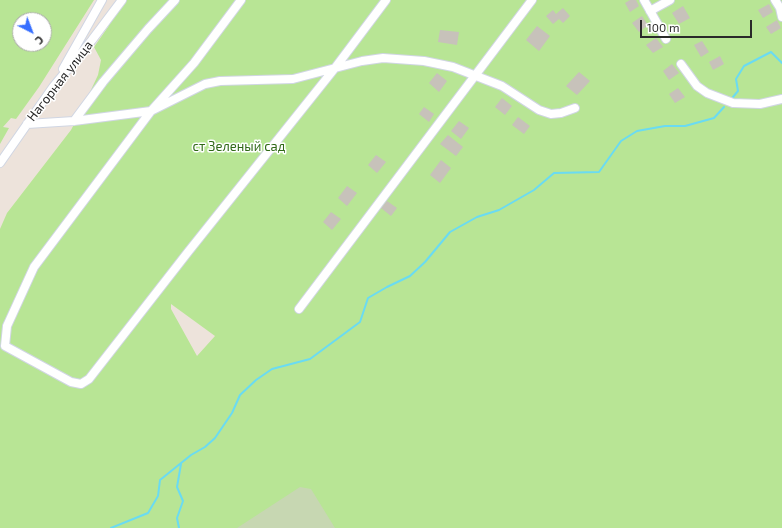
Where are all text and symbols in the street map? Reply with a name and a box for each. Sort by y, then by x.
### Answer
north arrow [12,12,52,52]
scale bar [642,12,754,38]
text: 100 m [647,20,679,34]
text: С [33,34,46,48]
street label: Нагорная улица [24,38,96,124]
park label: ст Зеленый сад [193,139,285,155]

